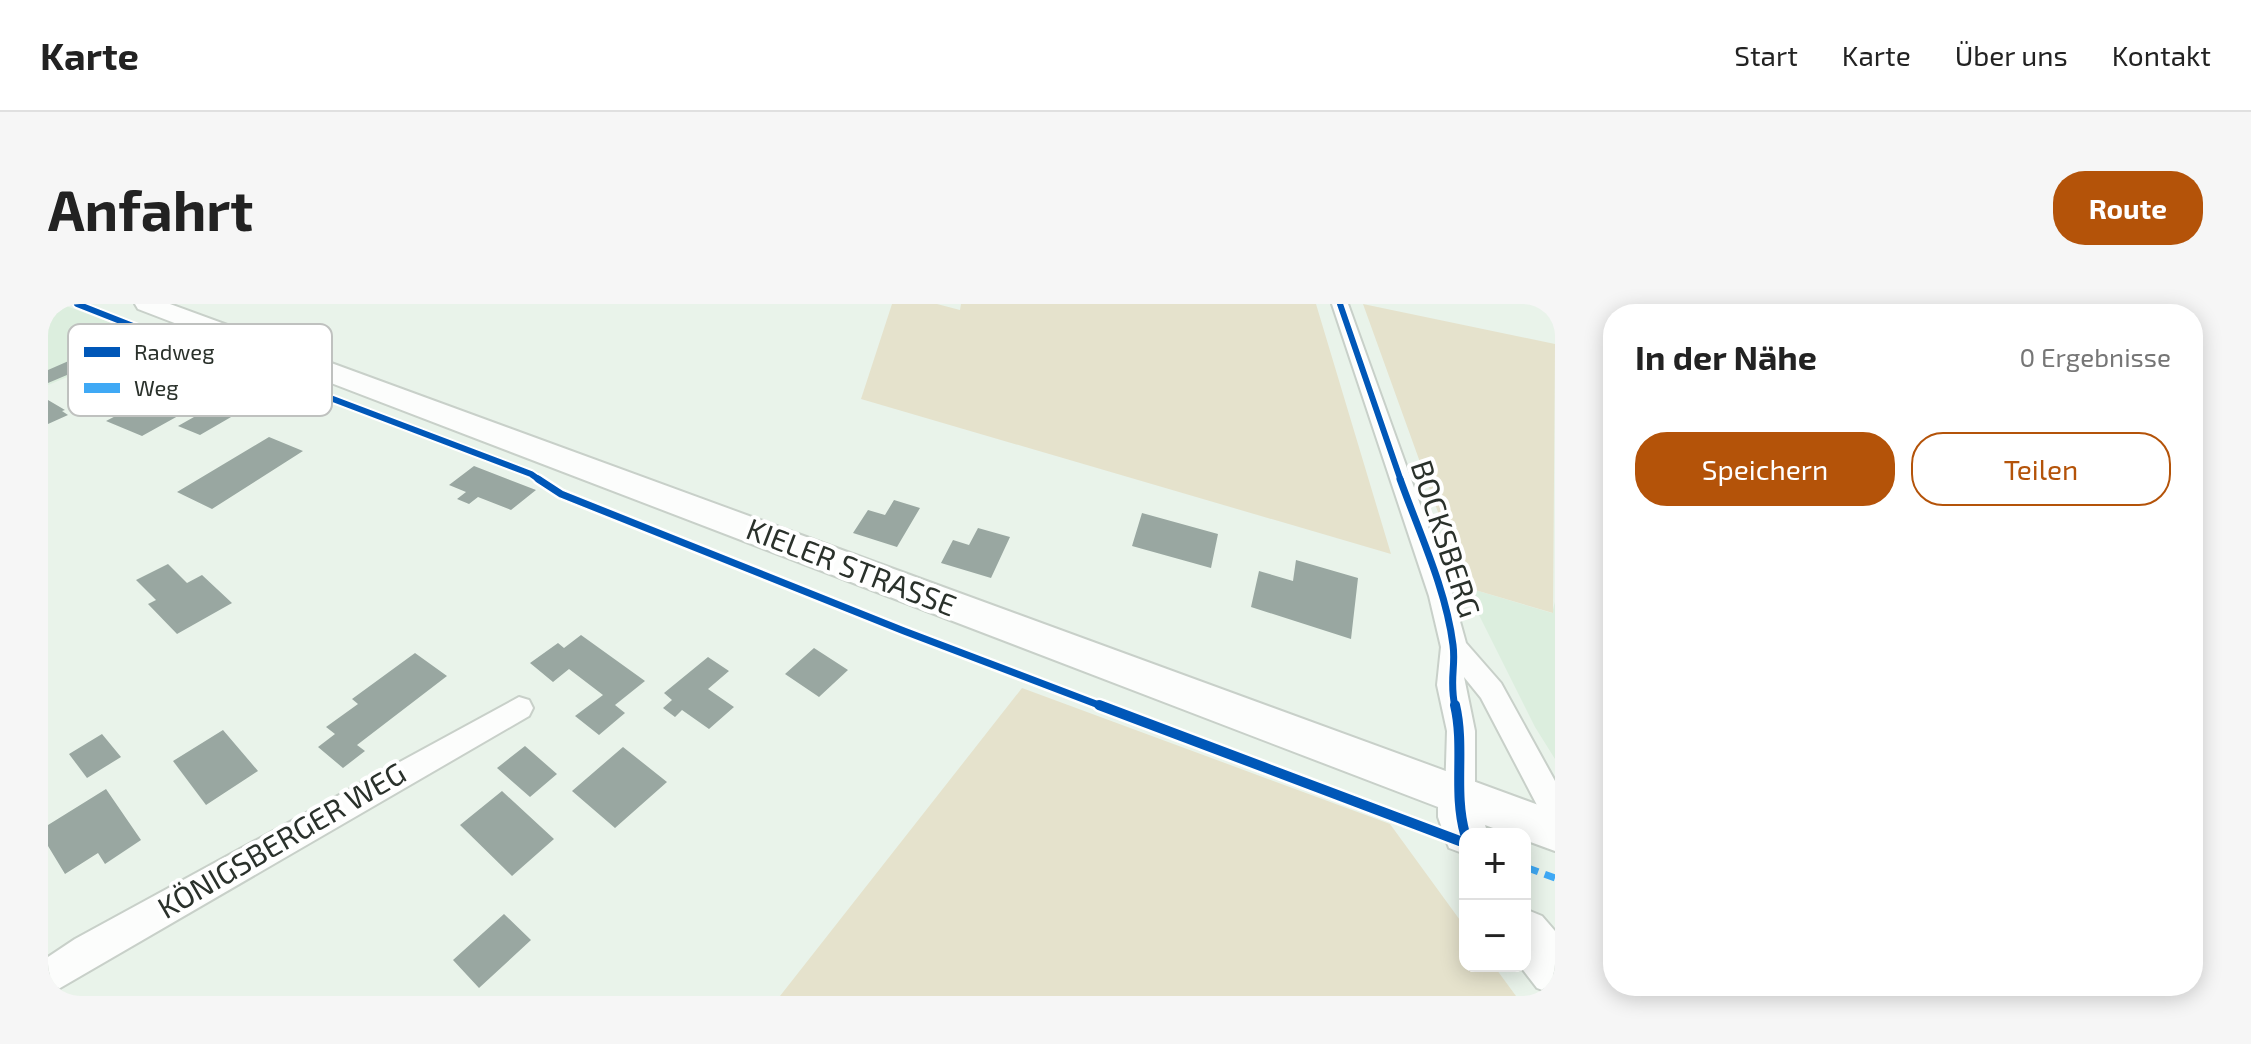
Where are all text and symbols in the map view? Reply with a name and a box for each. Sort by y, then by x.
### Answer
text: Karte [40,32,139,78]
text: Start [1734,38,1798,72]
text: Karte [1842,38,1911,72]
text: Über uns [1955,38,2068,72]
text: Kontakt [2112,38,2211,72]
button: Route [2053,171,2203,245]
text: Anfahrt [48,175,253,242]
legend [68,324,332,416]
text: In der Nähe [1635,336,1817,377]
text: Radweg [134,338,214,364]
text: 0 Ergebnisse [2020,341,2171,372]
text: Weg [134,374,179,400]
button: Speichern [1635,432,1895,506]
button: Teilen [1911,432,2171,506]
street label: BOCKSBERG [1405,455,1489,621]
street label: KIELER STRASSE [742,510,962,623]
street label: KÖNIGSBERGER WEG [151,754,411,925]
map controls [1459,828,1531,972]
button: + [1459,828,1531,900]
button: − [1459,900,1531,972]

